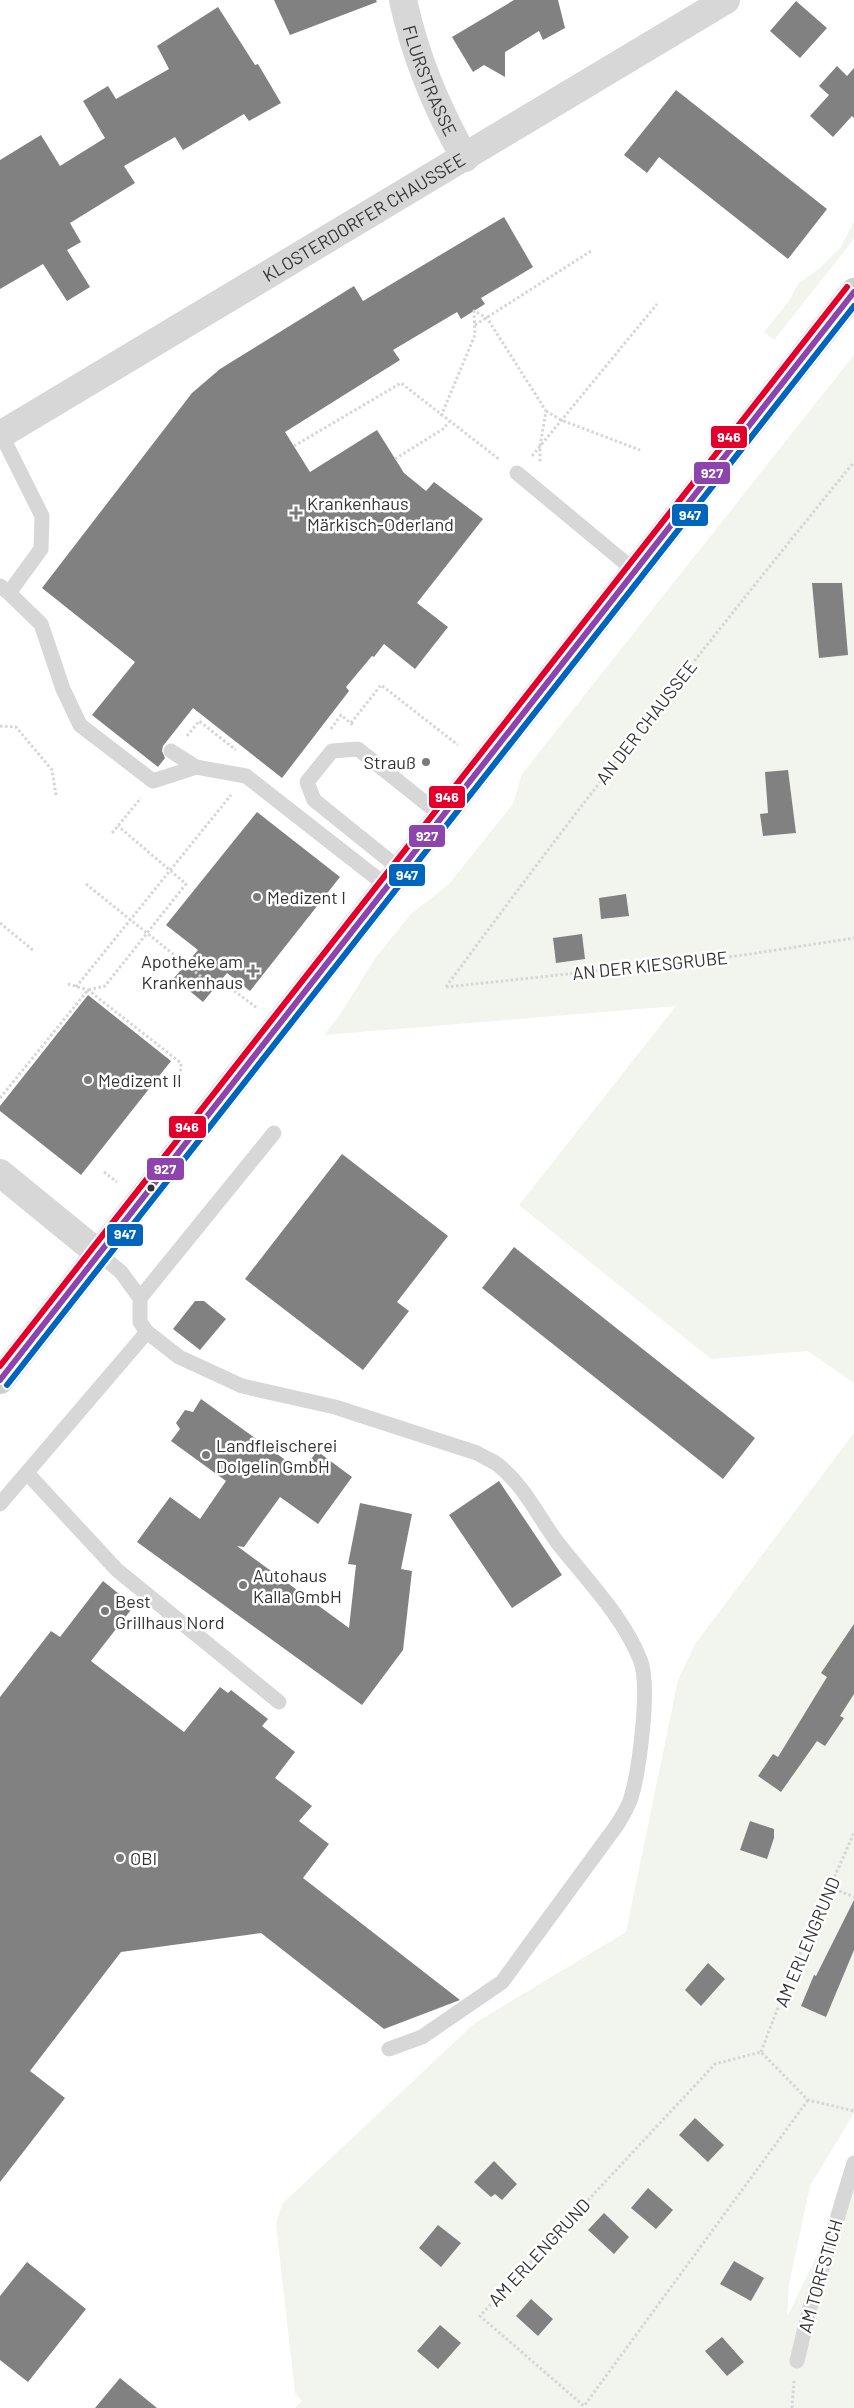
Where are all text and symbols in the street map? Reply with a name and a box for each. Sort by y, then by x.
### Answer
street label: FLURSTRASSE [399,23,462,140]
street label: KLOSTERDORFER CHAUSSEE [259,148,469,286]
line badge: 946 [710,425,748,449]
text: 946 [717,428,741,445]
line badge: 927 [693,461,731,485]
text: 927 [701,464,723,481]
place label: Krankenhaus Märkisch-Oderland [307,492,454,535]
line badge: 947 [671,503,709,527]
marker: Krankenhaus Märkisch-Oderland [289,506,303,520]
text: 947 [679,506,701,523]
street label: AN DER CHAUSSEE [591,656,701,788]
place label: Strauß [364,751,416,773]
marker: Strauß [420,756,432,768]
line badge: 946 [428,785,466,809]
text: 946 [435,788,459,805]
line badge: 927 [408,824,446,848]
text: 927 [416,827,438,844]
line badge: 947 [388,863,426,887]
text: 947 [396,866,418,883]
place label: Medizent I [267,886,346,908]
marker: Medizent I [251,891,263,903]
street label: AN DER KIESGRUBE [571,946,729,984]
place label: Apotheke am Krankenhaus [141,950,243,993]
marker: Apotheke am Krankenhaus [247,965,259,977]
place label: Medizent II [98,1069,182,1091]
marker: Medizent II [82,1074,94,1086]
line badge: 946 [168,1115,207,1139]
text: 946 [175,1118,199,1135]
line badge: 927 [146,1157,185,1181]
text: 927 [154,1160,176,1177]
unlabelled marker [146,1183,156,1193]
line badge: 947 [106,1223,144,1247]
text: 947 [114,1225,136,1242]
place label: Landfleischerei Dolgelin GmbH [216,1434,337,1477]
marker: Landfleischerei Dolgelin GmbH [200,1449,212,1461]
place label: Autohaus Kalla GmbH [253,1564,342,1607]
marker: Autohaus Kalla GmbH [237,1579,249,1591]
place label: Best Grillhaus Nord [115,1590,225,1633]
marker: Best Grillhaus Nord [99,1605,111,1617]
place label: OBI [130,1847,157,1869]
marker: OBI [114,1852,126,1864]
street label: AM ERLENGRUND [770,1874,844,2010]
street label: AM ERLENGRUND [483,2194,595,2310]
street label: AM TORFSTICH [793,2217,847,2335]

